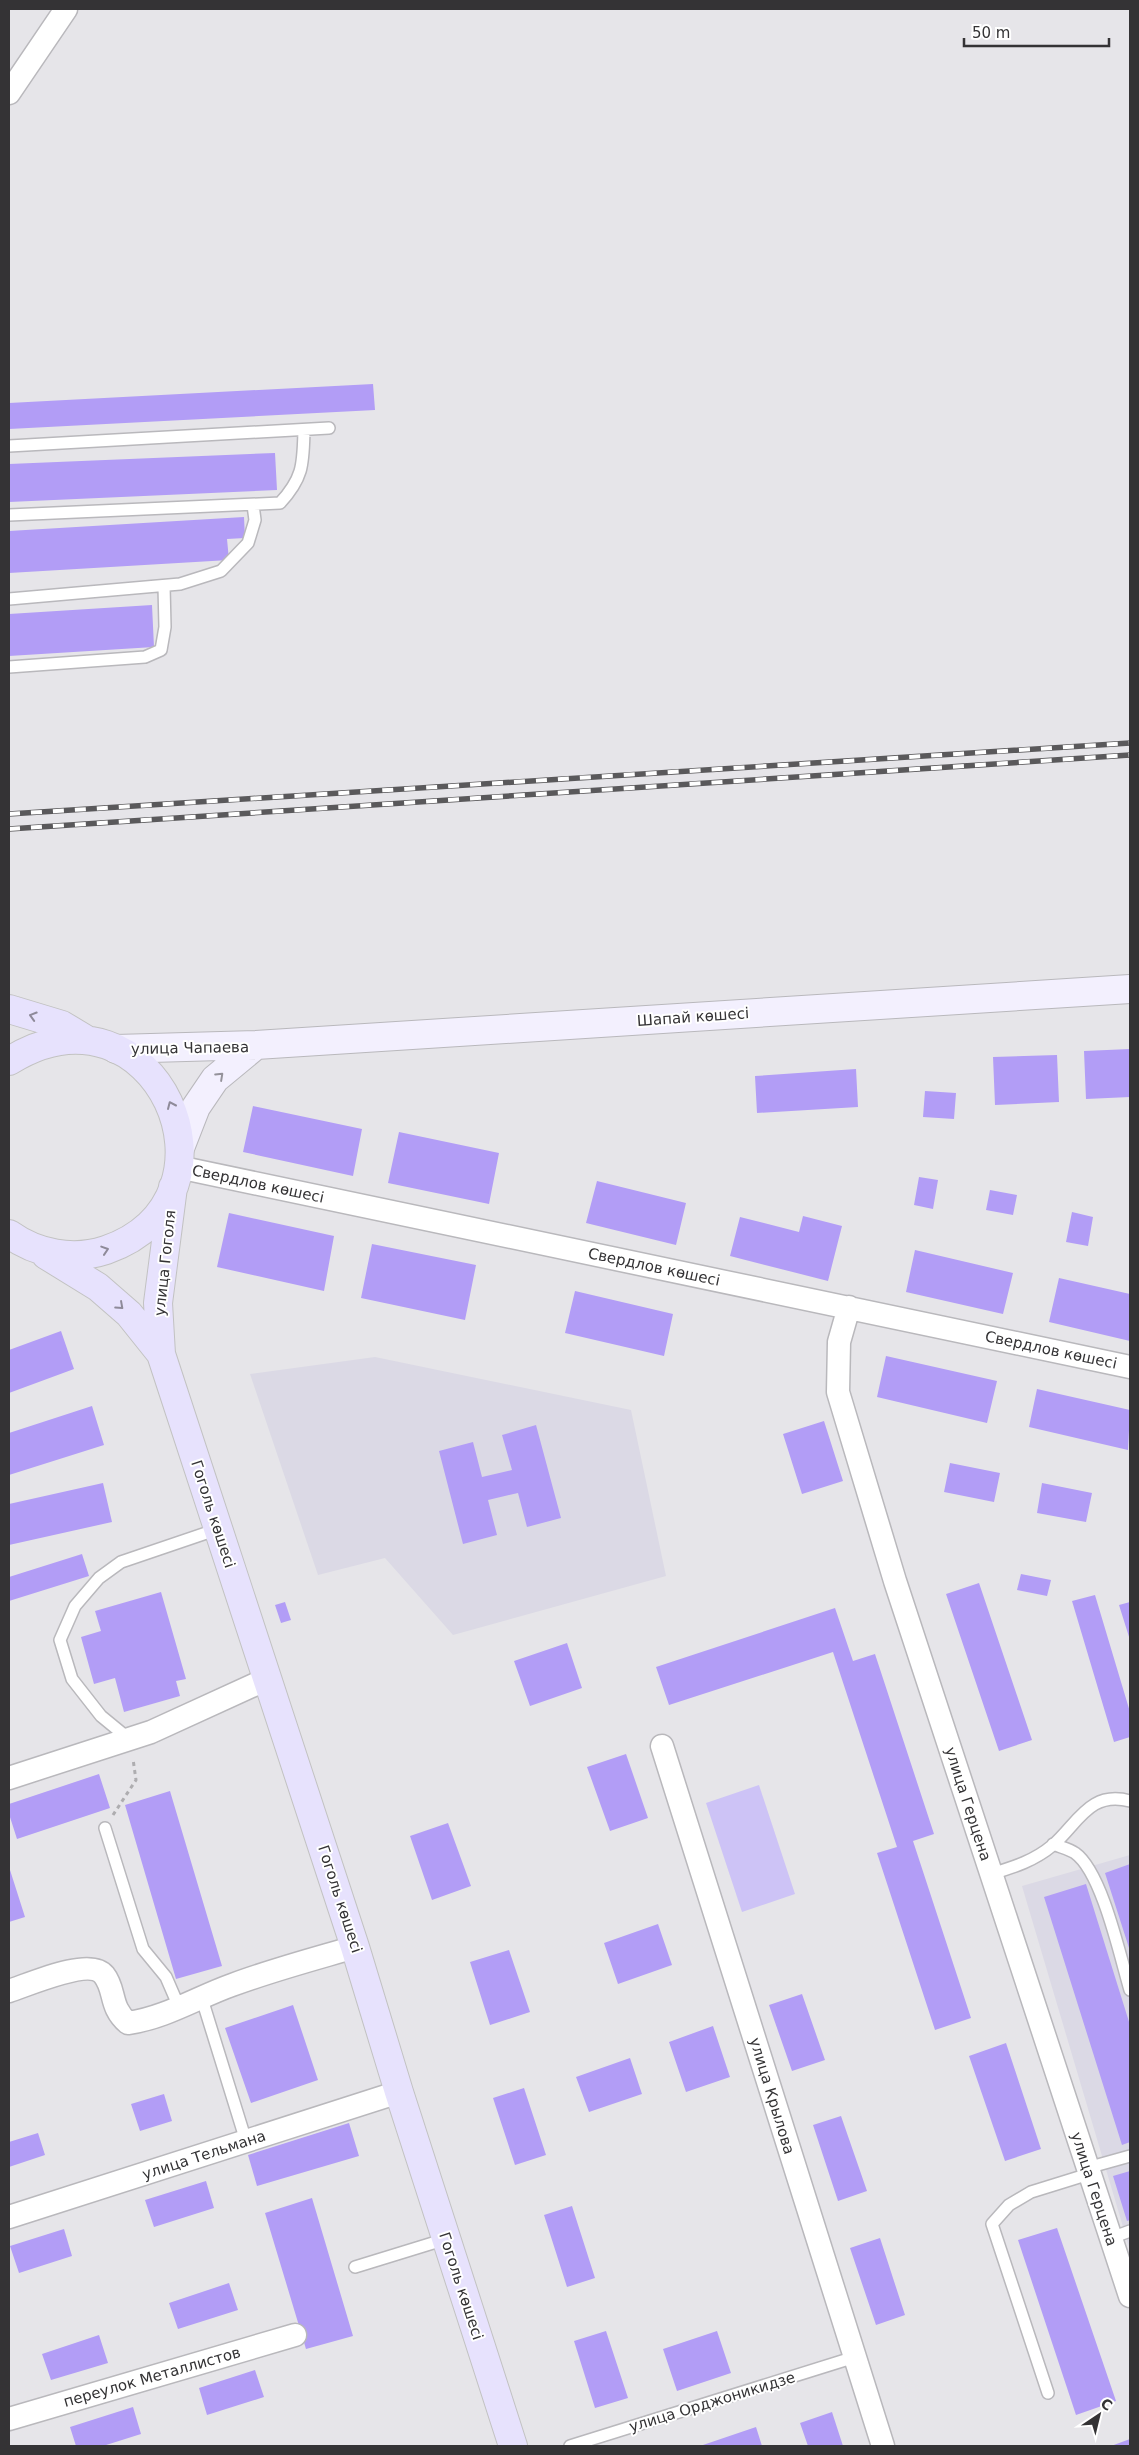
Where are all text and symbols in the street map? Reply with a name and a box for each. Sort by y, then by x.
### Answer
scale bar [964,15,1109,47]
text: 50 m [972,24,1010,42]
street label: Шапай көшесі [636,1004,750,1030]
one-way arrow [29,1012,38,1022]
street label: улица Чапаева [131,1038,249,1058]
one-way arrow [214,1072,223,1081]
one-way arrow [166,1101,177,1110]
street label: Свердлов көшесі [190,1161,326,1207]
street label: улица Гоголя [150,1209,180,1317]
street label: Свердлов көшесі [586,1244,722,1290]
one-way arrow [100,1246,108,1256]
one-way arrow [114,1301,123,1310]
street label: Свердлов көшесі [983,1327,1119,1373]
street label: Гоголь көшесі [187,1458,239,1570]
street label: улица Герцена [941,1745,995,1863]
street label: Гоголь көшесі [314,1843,366,1955]
street label: улица Крылова [746,2035,798,2157]
street label: улица Тельмана [140,2127,268,2183]
street label: улица Герцена [1067,2130,1121,2248]
street label: Гоголь көшесі [435,2230,487,2342]
street label: переулок Металлистов [61,2343,243,2411]
street label: улица Орджоникидзе [627,2368,797,2436]
north arrow [1074,2390,1124,2440]
text: С [1098,2395,1115,2414]

